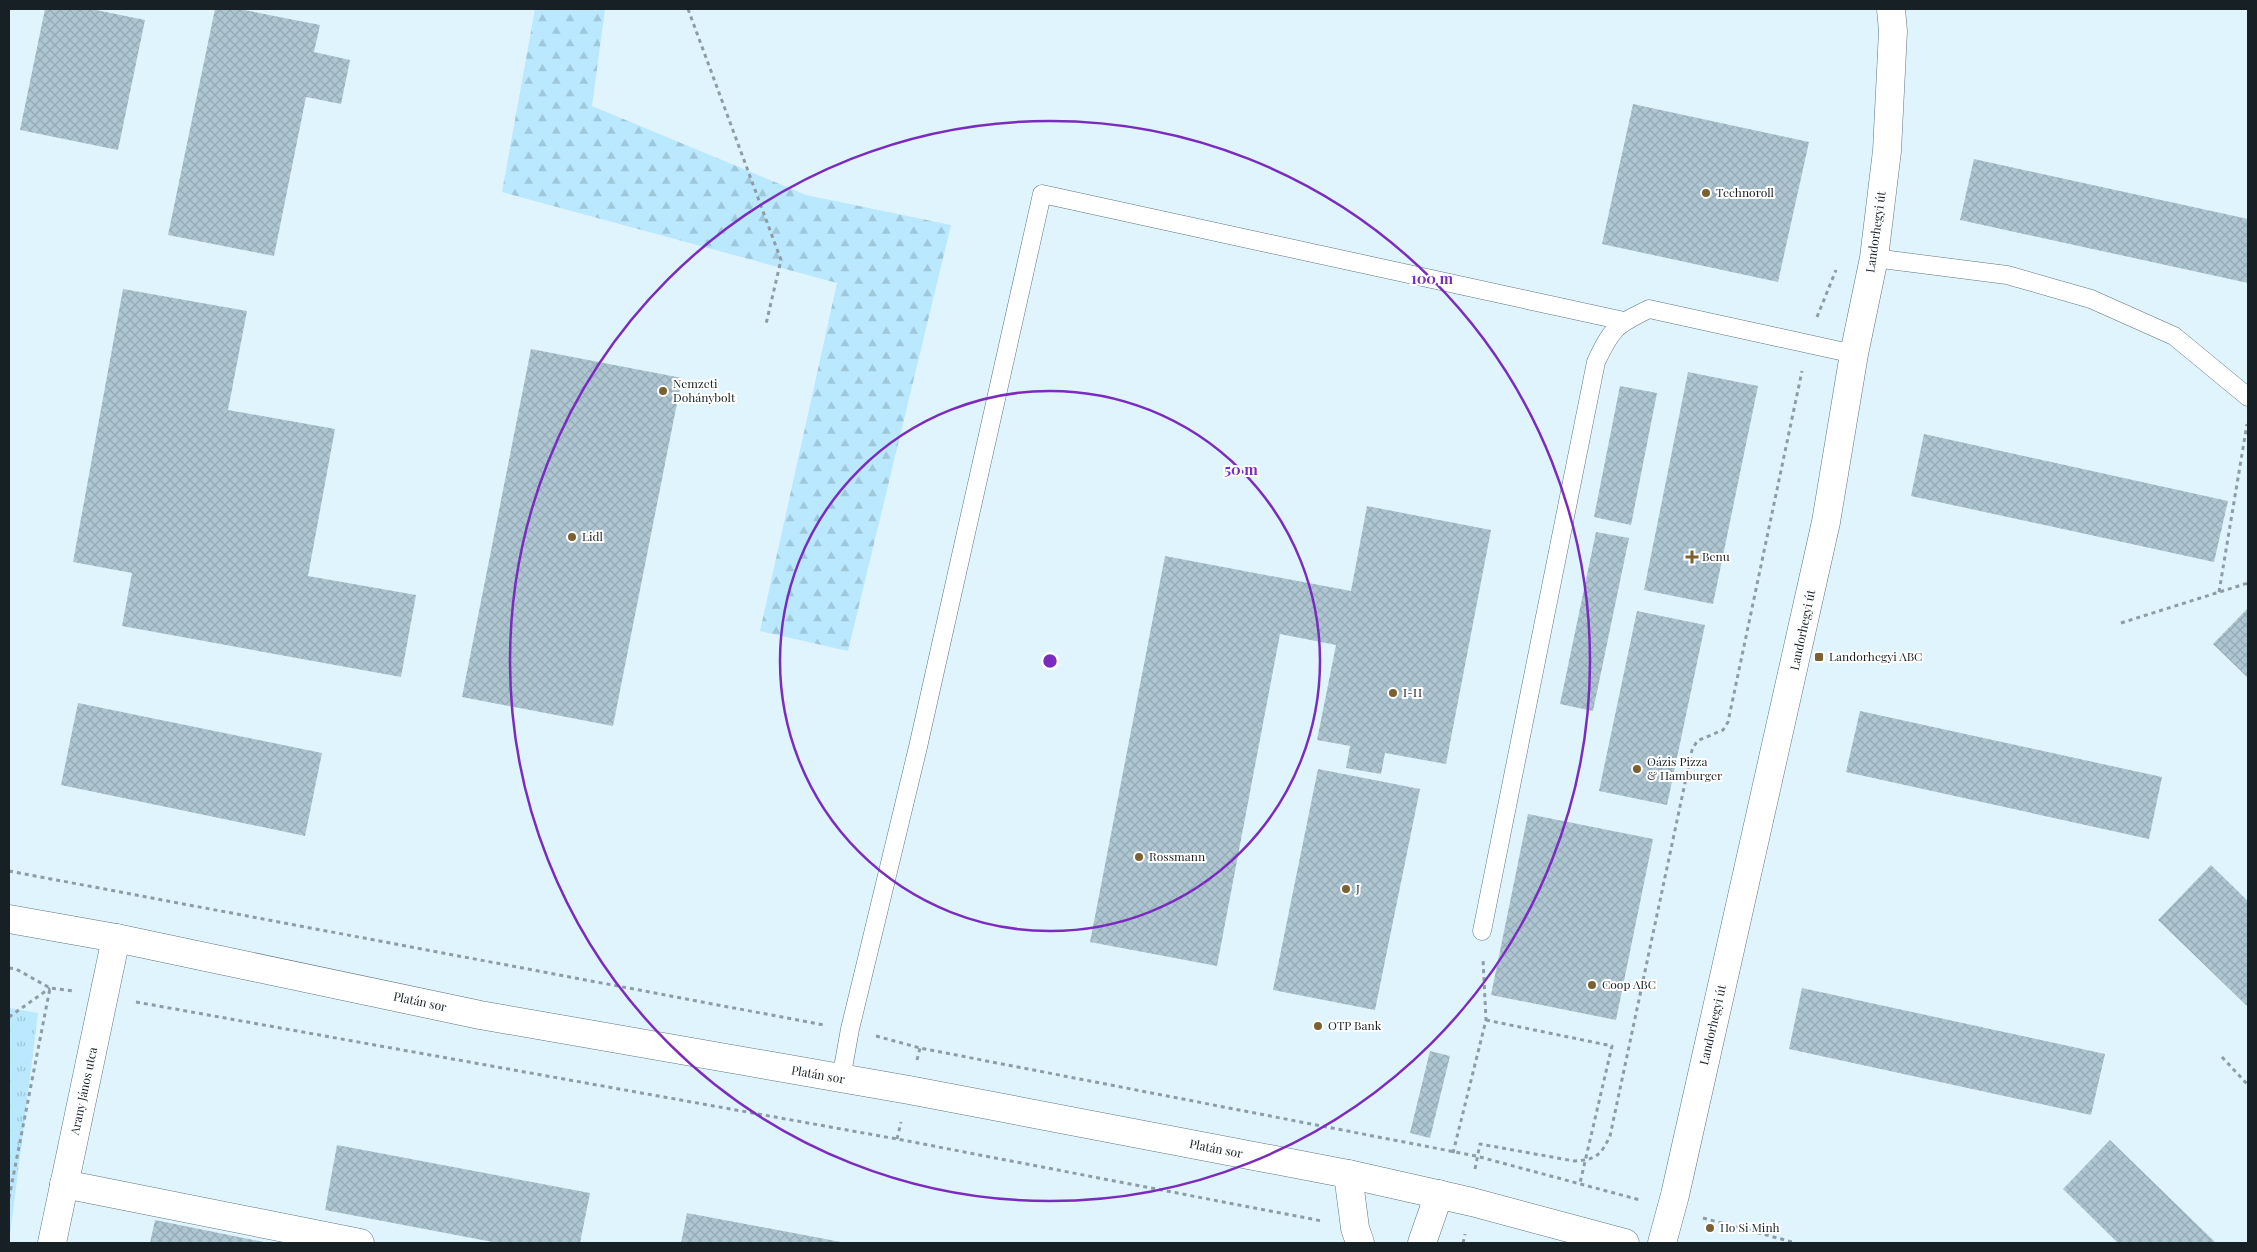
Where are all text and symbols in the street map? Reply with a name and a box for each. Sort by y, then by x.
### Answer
place label: Technoroll [1716,184,1775,200]
marker: Technoroll [1700,187,1712,199]
street label: Landorhegyi út [1861,189,1889,274]
text: 100 m [1411,268,1454,288]
place label: Nemzeti Dohánybolt [673,375,736,405]
marker: Nemzeti Dohánybolt [657,385,669,397]
text: 50 m [1224,459,1258,479]
place label: Lidl [582,528,604,544]
marker: Lidl [566,531,578,543]
place label: Benu [1702,548,1730,564]
marker: Benu [1686,551,1698,563]
street label: Landorhegyi út [1786,587,1819,672]
place label: Landorhegyi ABC [1829,648,1922,664]
marker: Landorhegyi ABC [1813,651,1825,663]
centre of rings [1041,652,1059,670]
place label: I-H [1403,684,1422,700]
marker: I-H [1387,687,1399,699]
place label: Oázis Pizza & Hamburger [1647,753,1723,783]
marker: Oázis Pizza & Hamburger [1631,763,1643,775]
place label: Rossmann [1149,848,1205,864]
marker: Rossmann [1133,851,1145,863]
place label: J [1355,880,1360,896]
marker: J [1340,883,1352,895]
place label: Coop ABC [1602,976,1656,992]
marker: Coop ABC [1586,979,1598,991]
street label: Landorhegyi út [1695,982,1729,1067]
street label: Platán sor [392,988,449,1015]
place label: OTP Bank [1328,1017,1382,1033]
marker: OTP Bank [1312,1020,1324,1032]
street label: Arany János utca [66,1045,100,1137]
street label: Platán sor [790,1061,847,1087]
street label: Platán sor [1188,1135,1245,1161]
place label: Ho Si Minh [1720,1219,1780,1235]
marker: Ho Si Minh [1704,1222,1716,1234]

